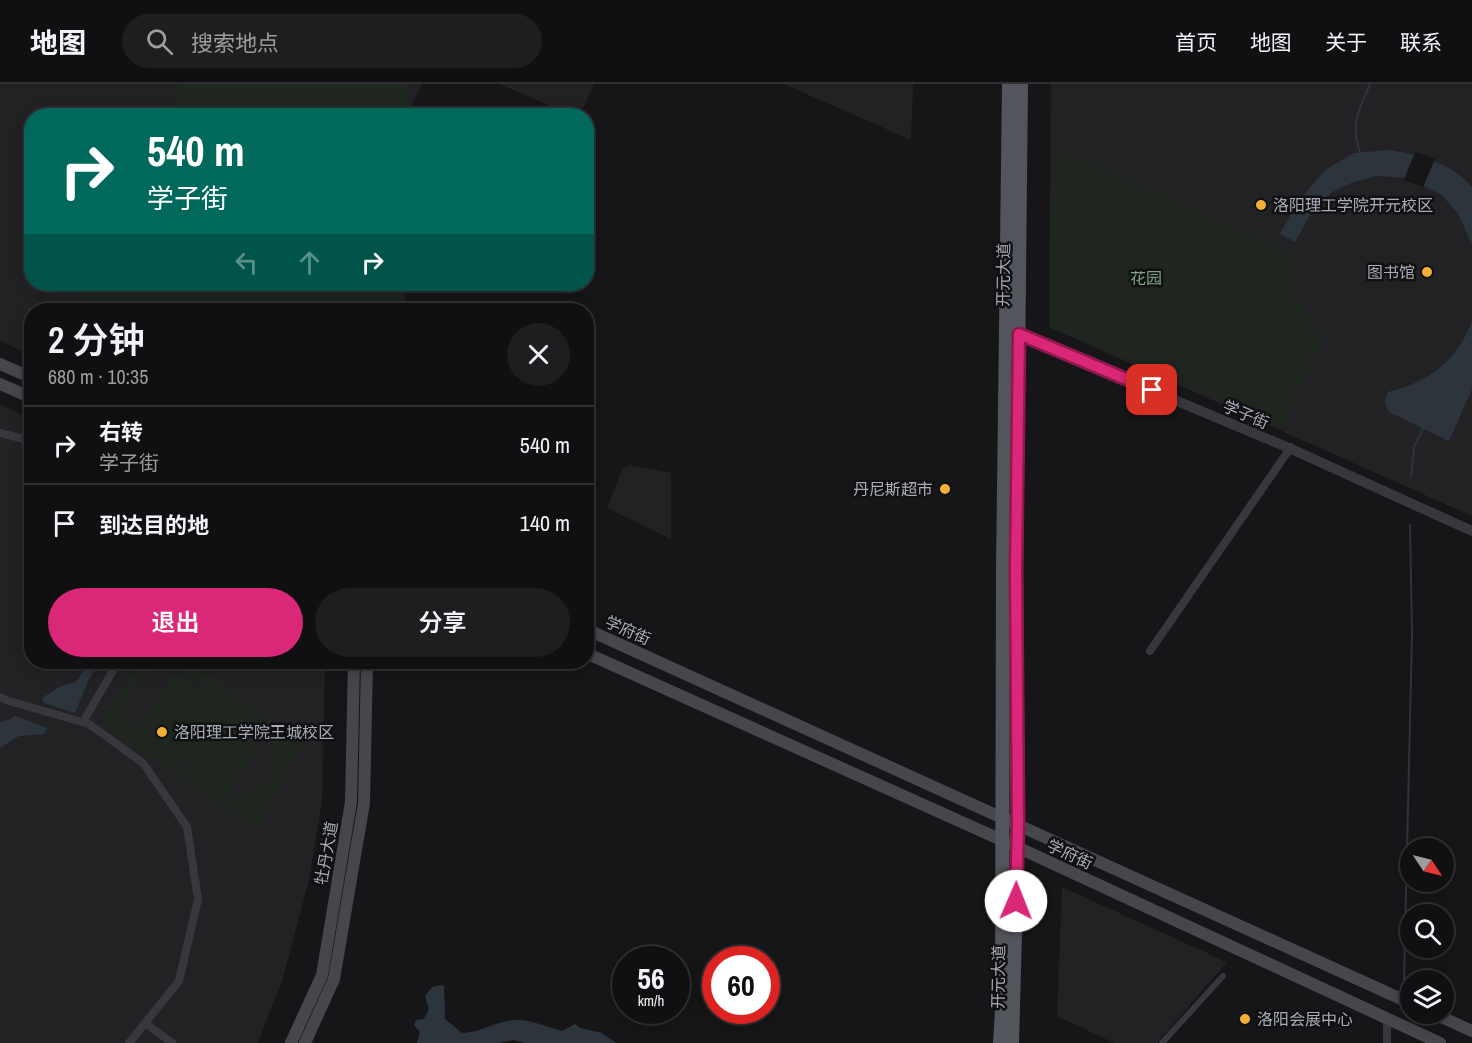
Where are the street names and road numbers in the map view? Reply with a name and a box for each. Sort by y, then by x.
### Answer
street label: 开元大道 [991,243,1015,307]
street label: 学子街 [1220,394,1272,434]
street label: 学府街 [602,610,654,650]
street label: 牡丹大道 [310,820,342,886]
street label: 学府街 [1044,834,1096,874]
street label: 开元大道 [986,945,1010,1009]

